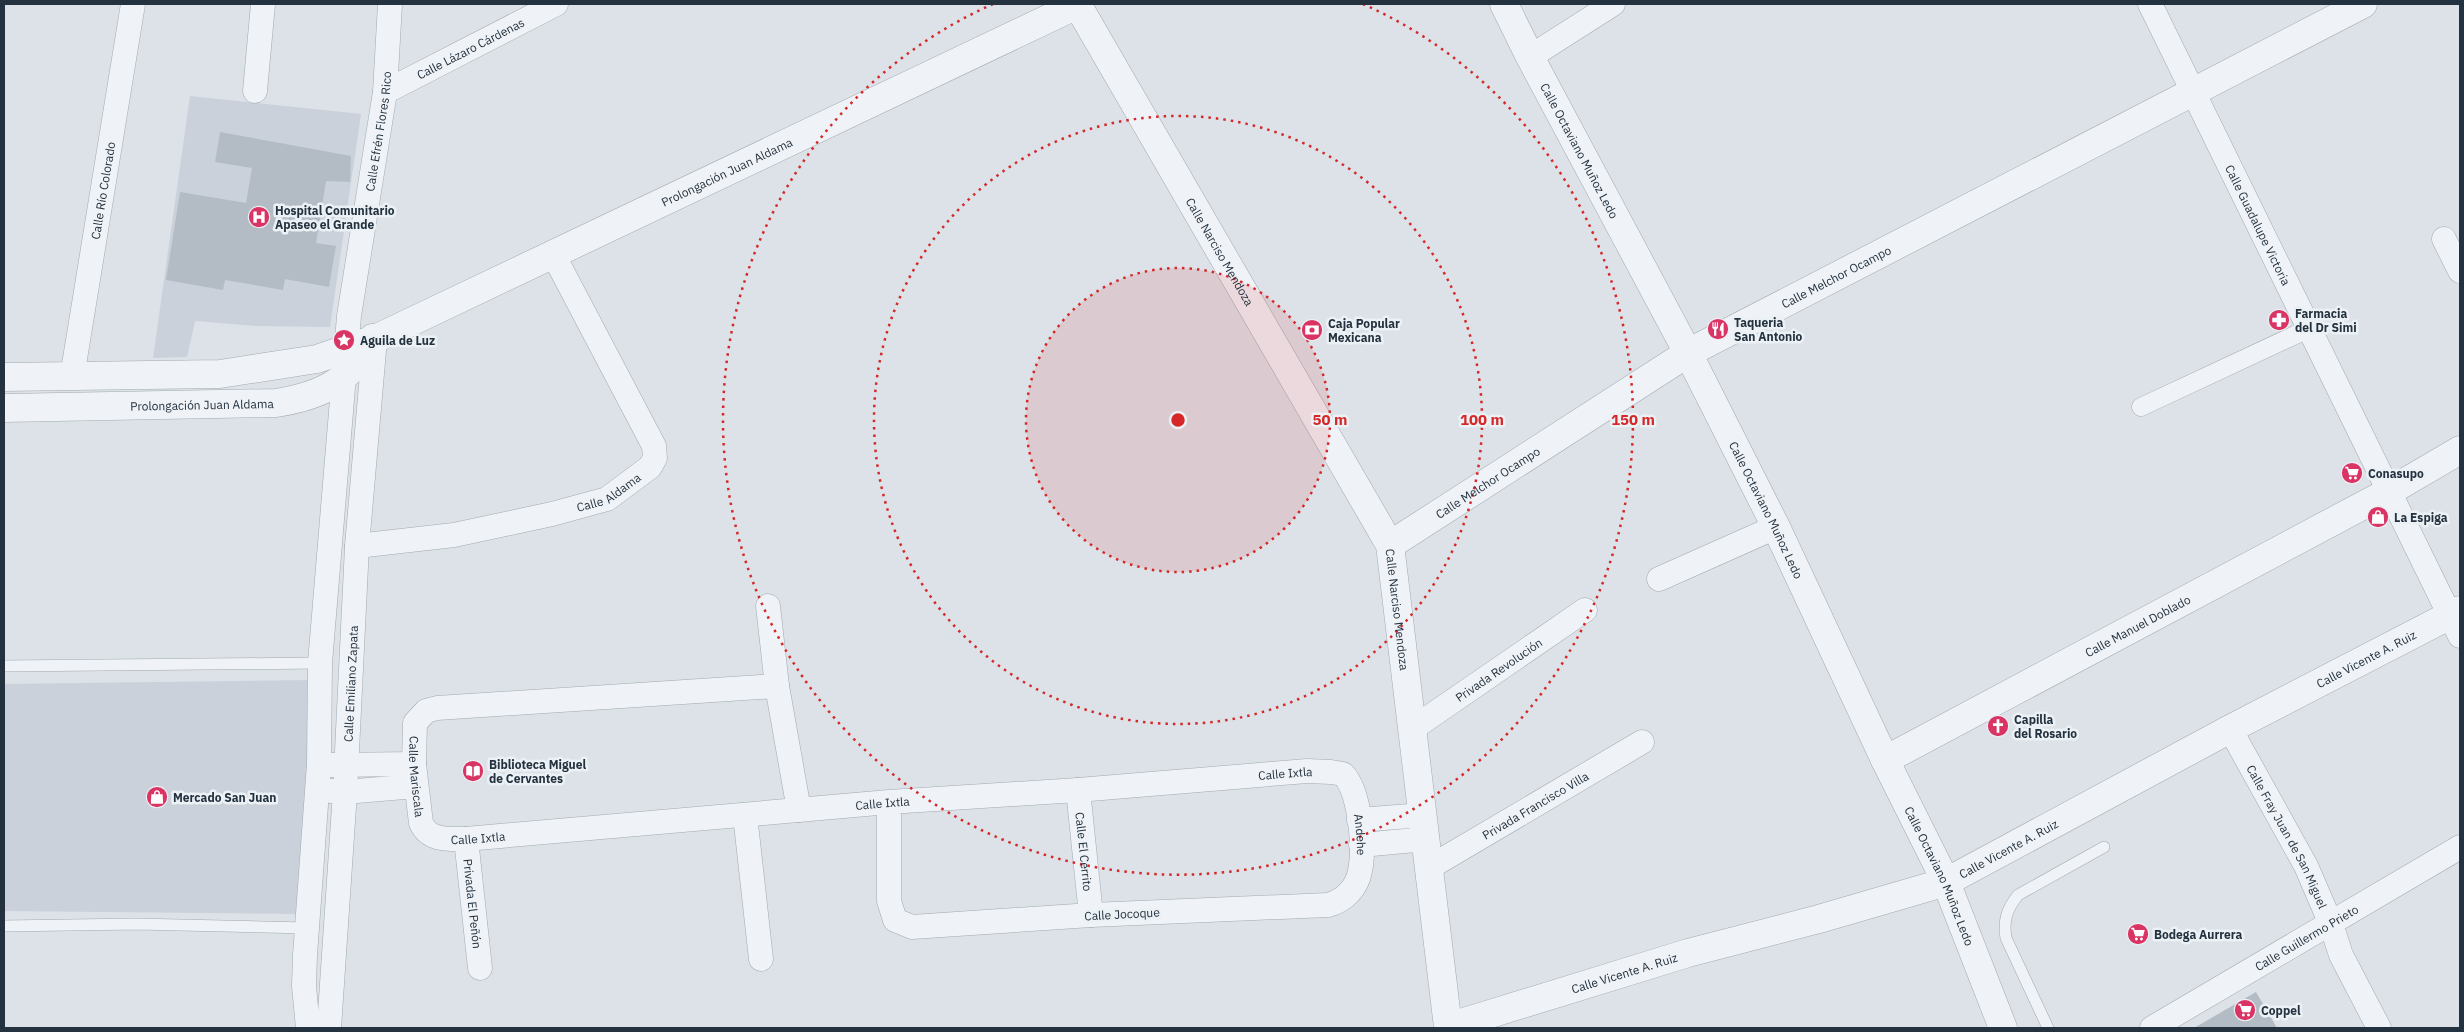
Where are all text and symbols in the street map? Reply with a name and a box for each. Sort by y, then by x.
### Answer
street label: Calle Lázaro Cárdenas [414,14,527,82]
street label: Calle Efrén Flores Rico [362,71,394,192]
street label: Calle Octaviano Muñoz Ledo [1538,80,1622,221]
street label: Prolongación Juan Aldama [659,134,795,209]
street label: Calle Río Colorado [87,140,118,240]
street label: Calle Guadalupe Victoria [2222,162,2294,288]
street label: Calle Narciso Mendoza [1183,195,1258,309]
place label: Hospital Comunitario Apaseo el Grande [275,203,395,232]
hospital icon: Hospital Comunitario Apaseo el Grande [247,205,271,229]
street label: Calle Melchor Ocampo [1779,242,1894,311]
place label: Farmacia del Dr Simi [2295,306,2357,335]
pharmacy icon: Farmacia del Dr Simi [2267,308,2291,332]
place label: Taqueria San Antonio [1734,315,1803,344]
place label: Caja Popular Mexicana [1328,316,1400,345]
restaurant icon: Taqueria San Antonio [1706,317,1730,341]
bank icon: Caja Popular Mexicana [1300,318,1324,342]
place icon: Aguila de Luz [332,328,356,352]
place label: Aguila de Luz [360,333,435,348]
street label: Prolongación Juan Aldama [130,396,274,413]
text: 50 m [1313,410,1347,429]
text: 100 m [1460,410,1504,429]
text: 150 m [1611,410,1655,429]
centre of rings [1169,411,1187,429]
street label: Calle Octaviano Muñoz Ledo [1726,439,1807,581]
street label: Calle Melchor Ocampo [1432,443,1543,521]
supermarket icon: Conasupo [2340,461,2364,485]
place label: Conasupo [2368,466,2424,481]
street label: Calle Aldama [575,469,644,514]
shop icon: La Espiga [2366,505,2390,529]
place label: La Espiga [2394,510,2448,525]
street label: Calle Narciso Mendoza [1383,548,1413,672]
street label: Calle Manuel Doblado [2082,591,2193,660]
street label: Calle Emiliano Zapata [340,624,361,742]
street label: Calle Vicente A. Ruiz [2314,626,2419,691]
street label: Privada Revolución [1452,634,1545,705]
place label: Capilla del Rosario [2014,712,2077,741]
church icon: Capilla del Rosario [1986,714,2010,738]
street label: Calle Mariscala [406,736,428,818]
place label: Biblioteca Miguel de Cervantes [489,757,586,786]
library icon: Biblioteca Miguel de Cervantes [461,759,485,783]
street label: Calle Fray Juan de San Miguel [2244,762,2331,911]
street label: Calle Ixtla [1258,763,1313,783]
street label: Privada Francisco Villa [1479,768,1591,842]
shop icon: Mercado San Juan [145,785,169,809]
place label: Mercado San Juan [173,790,276,805]
street label: Calle Ixtla [855,793,911,812]
street label: Calle Octaviano Muñoz Ledo [1902,804,1978,948]
street label: Calle El Cerrito [1073,811,1096,892]
street label: Andehe [1351,813,1369,856]
street label: Calle Vicente A. Ruiz [1956,816,2061,881]
street label: Calle Ixtla [451,828,506,847]
street label: Privada El Peñón [461,858,485,949]
street label: Calle Guillermo Prieto [2252,901,2361,974]
street label: Calle Jocoque [1084,905,1161,923]
supermarket icon: Bodega Aurrera [2126,922,2150,946]
place label: Bodega Aurrera [2154,927,2243,942]
street label: Calle Vicente A. Ruiz [1569,949,1680,996]
supermarket icon: Coppel [2233,998,2257,1022]
place label: Coppel [2261,1003,2301,1018]

